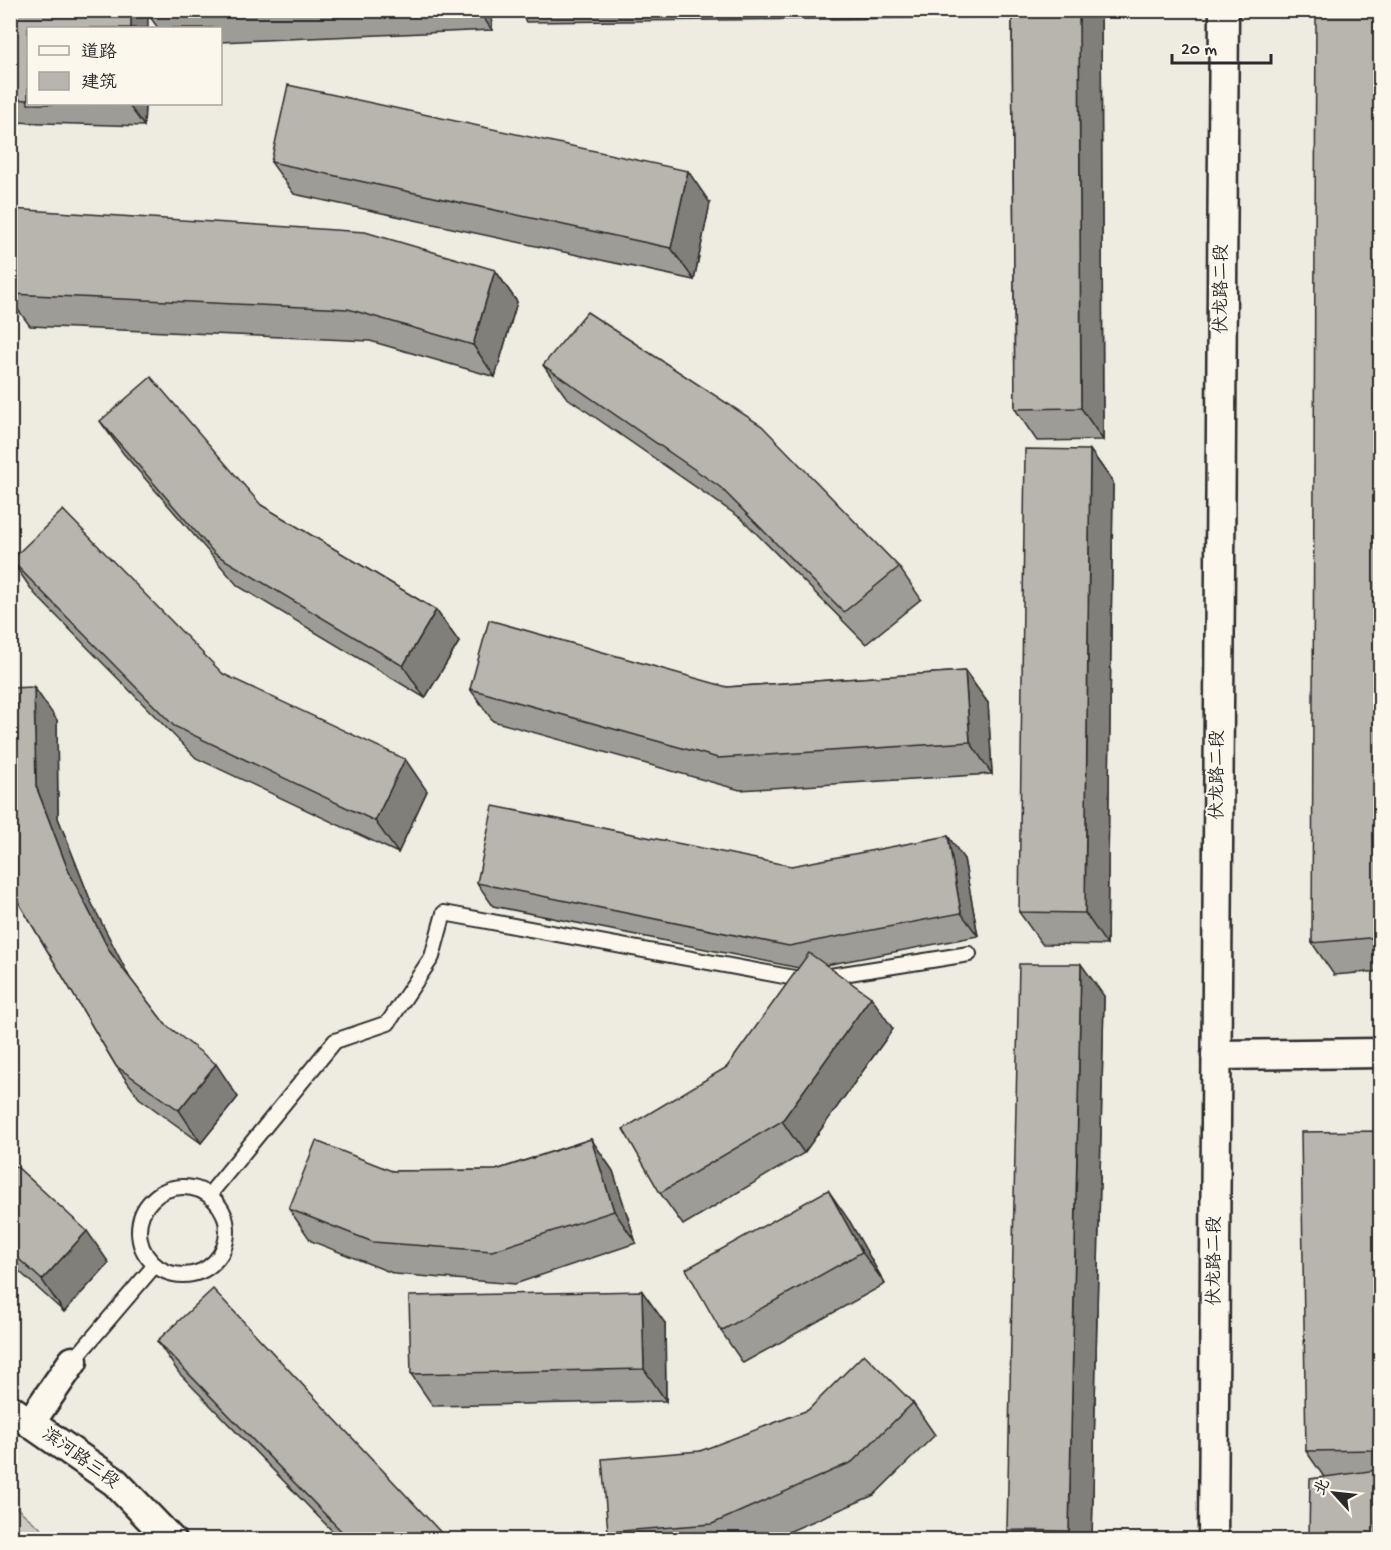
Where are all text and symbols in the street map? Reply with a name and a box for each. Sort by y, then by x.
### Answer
legend [27,27,222,105]
scale bar [1172,27,1271,65]
text: 20 m [1181,40,1217,61]
text: 道路 [81,42,117,64]
text: 建筑 [81,72,117,94]
street label: 伏龙路二段 [1211,244,1233,334]
street label: 伏龙路二段 [1207,730,1229,820]
street label: 伏龙路二段 [1204,1216,1226,1306]
street label: 滨河路三段 [37,1423,123,1494]
north arrow [1304,1463,1364,1523]
text: 北 [1311,1476,1336,1499]

